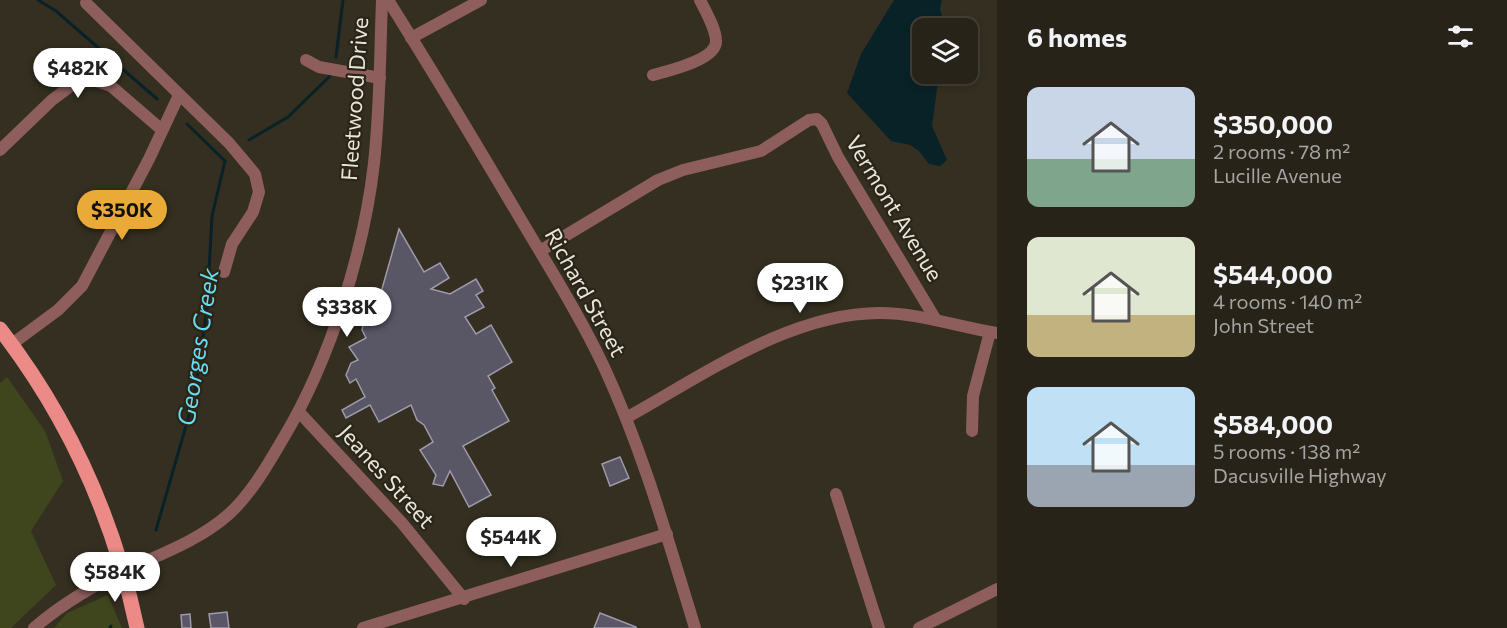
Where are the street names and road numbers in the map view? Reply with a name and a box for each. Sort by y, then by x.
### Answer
street label: Fleetwood Drive [335,16,373,182]
street label: Vermont Avenue [841,130,949,286]
street label: Richard Street [540,223,632,361]
street label: Jeanes Street [333,419,441,533]

